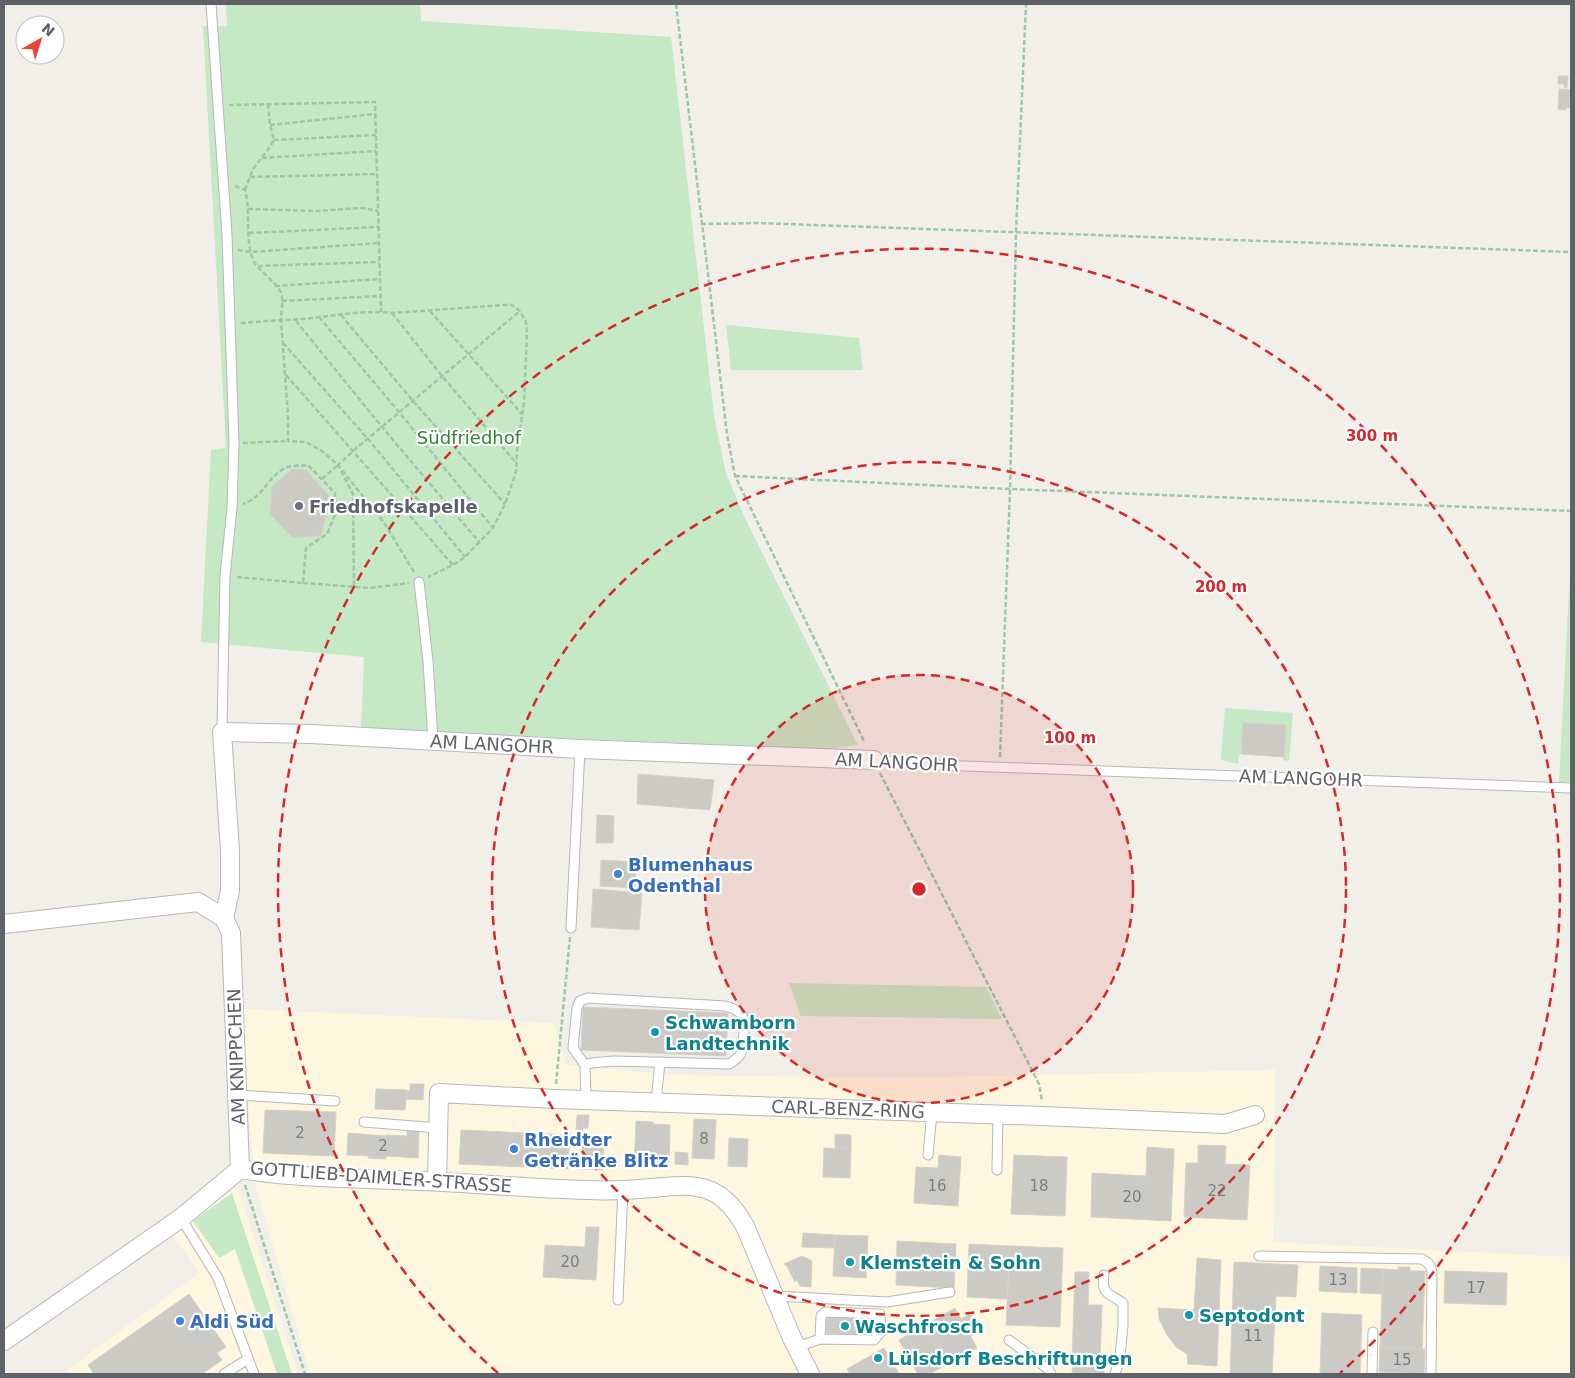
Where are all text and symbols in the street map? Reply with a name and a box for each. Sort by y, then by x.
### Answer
north arrow [15,15,65,65]
text: N [39,20,58,40]
park label: Südfriedhof [417,427,522,448]
text: 300 m [1346,427,1398,445]
place label: Friedhofskapelle [309,496,478,517]
marker: Friedhofskapelle [293,500,305,512]
text: 200 m [1195,578,1247,596]
text: 100 m [1044,729,1096,747]
street label: AM LANGOHR [430,730,554,758]
street label: AM LANGOHR [835,748,959,776]
street label: AM LANGOHR [1239,765,1363,791]
place label: Blumenhaus Odenthal [628,854,753,896]
marker: Blumenhaus Odenthal [612,868,624,880]
centre of rings [910,880,928,898]
street label: AM KNIPPCHEN [223,988,249,1126]
place label: Schwamborn Landtechnik [665,1012,796,1054]
marker: Schwamborn Landtechnik [649,1026,661,1038]
street label: CARL-BENZ-RING [771,1096,925,1122]
house number: 2 [295,1124,305,1142]
place label: Rheidter Getränke Blitz [524,1129,669,1171]
house number: 8 [699,1130,709,1148]
house number: 2 [378,1137,388,1155]
marker: Rheidter Getränke Blitz [508,1143,520,1155]
street label: GOTTLIEB-DAIMLER-STRASSE [249,1157,513,1197]
house number: 16 [927,1177,947,1195]
house number: 18 [1029,1177,1049,1195]
house number: 22 [1207,1182,1227,1200]
house number: 20 [1122,1188,1142,1206]
place label: Klemstein & Sohn [860,1252,1041,1273]
house number: 20 [560,1253,580,1271]
marker: Klemstein & Sohn [844,1256,856,1268]
house number: 13 [1328,1271,1348,1289]
house number: 17 [1466,1279,1486,1297]
place label: Septodont [1199,1305,1305,1326]
marker: Septodont [1183,1309,1195,1321]
place label: Aldi Süd [190,1311,274,1332]
marker: Aldi Süd [174,1315,186,1327]
place label: Waschfrosch [855,1316,984,1337]
marker: Waschfrosch [839,1320,851,1332]
house number: 11 [1243,1327,1263,1345]
place label: Lülsdorf Beschriftungen [888,1348,1133,1369]
house number: 15 [1392,1351,1412,1369]
marker: Lülsdorf Beschriftungen [872,1352,884,1364]

